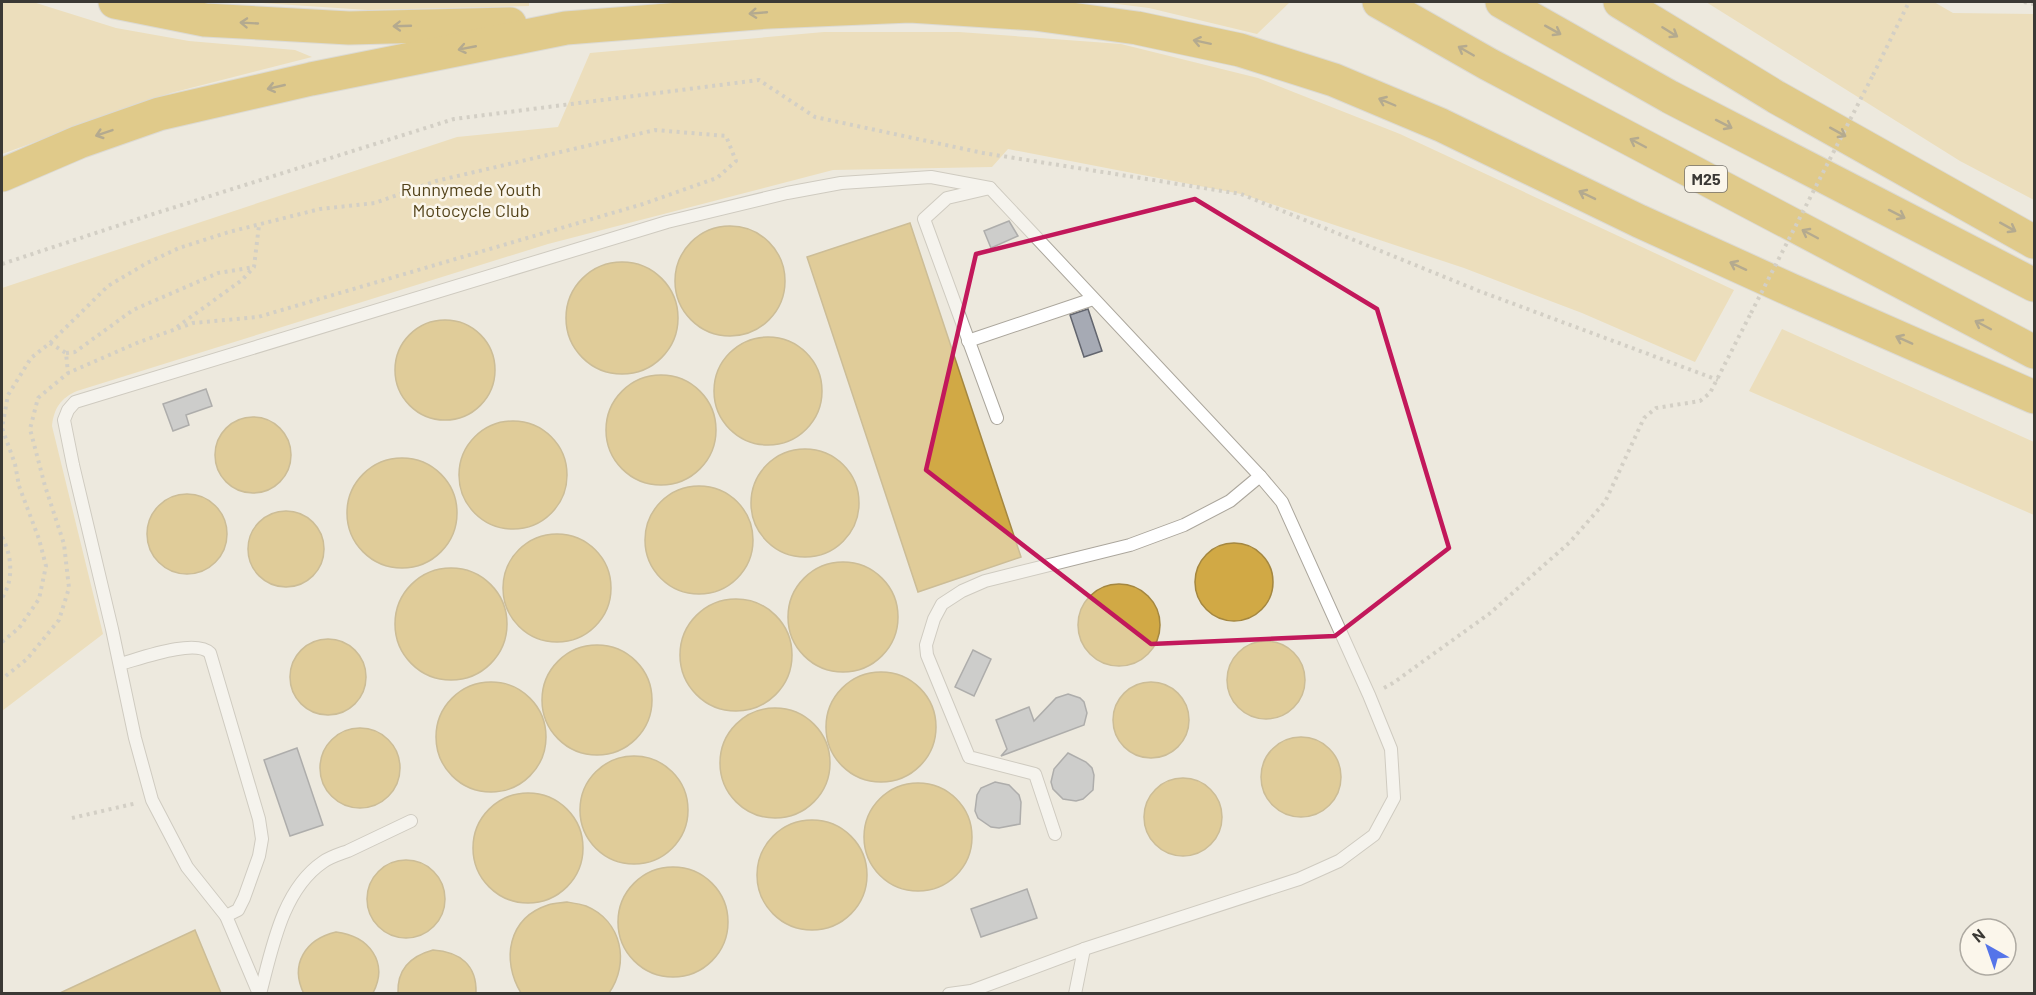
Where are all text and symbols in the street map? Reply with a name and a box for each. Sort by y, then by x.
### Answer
one-way arrow [749,8,769,19]
one-way arrow [240,17,259,28]
one-way arrow [393,21,413,32]
one-way arrow [1544,24,1561,36]
one-way arrow [1661,27,1678,39]
one-way arrow [1193,36,1212,47]
one-way arrow [458,43,477,54]
one-way arrow [1458,45,1475,57]
one-way arrow [267,82,286,94]
one-way arrow [1379,96,1397,107]
one-way arrow [1714,119,1732,131]
one-way arrow [1829,126,1846,138]
one-way arrow [95,129,114,140]
one-way arrow [1629,137,1647,148]
road number: M25 [1685,166,1727,192]
park label: Runnymede Youth Motocycle Club [401,178,541,221]
one-way arrow [1578,189,1596,200]
one-way arrow [1888,208,1905,220]
one-way arrow [1999,221,2016,233]
one-way arrow [1802,228,1820,239]
one-way arrow [1729,259,1747,271]
one-way arrow [1974,319,1992,330]
one-way arrow [1895,333,1913,344]
north arrow [1958,917,2018,977]
text: N [1968,924,1988,946]

